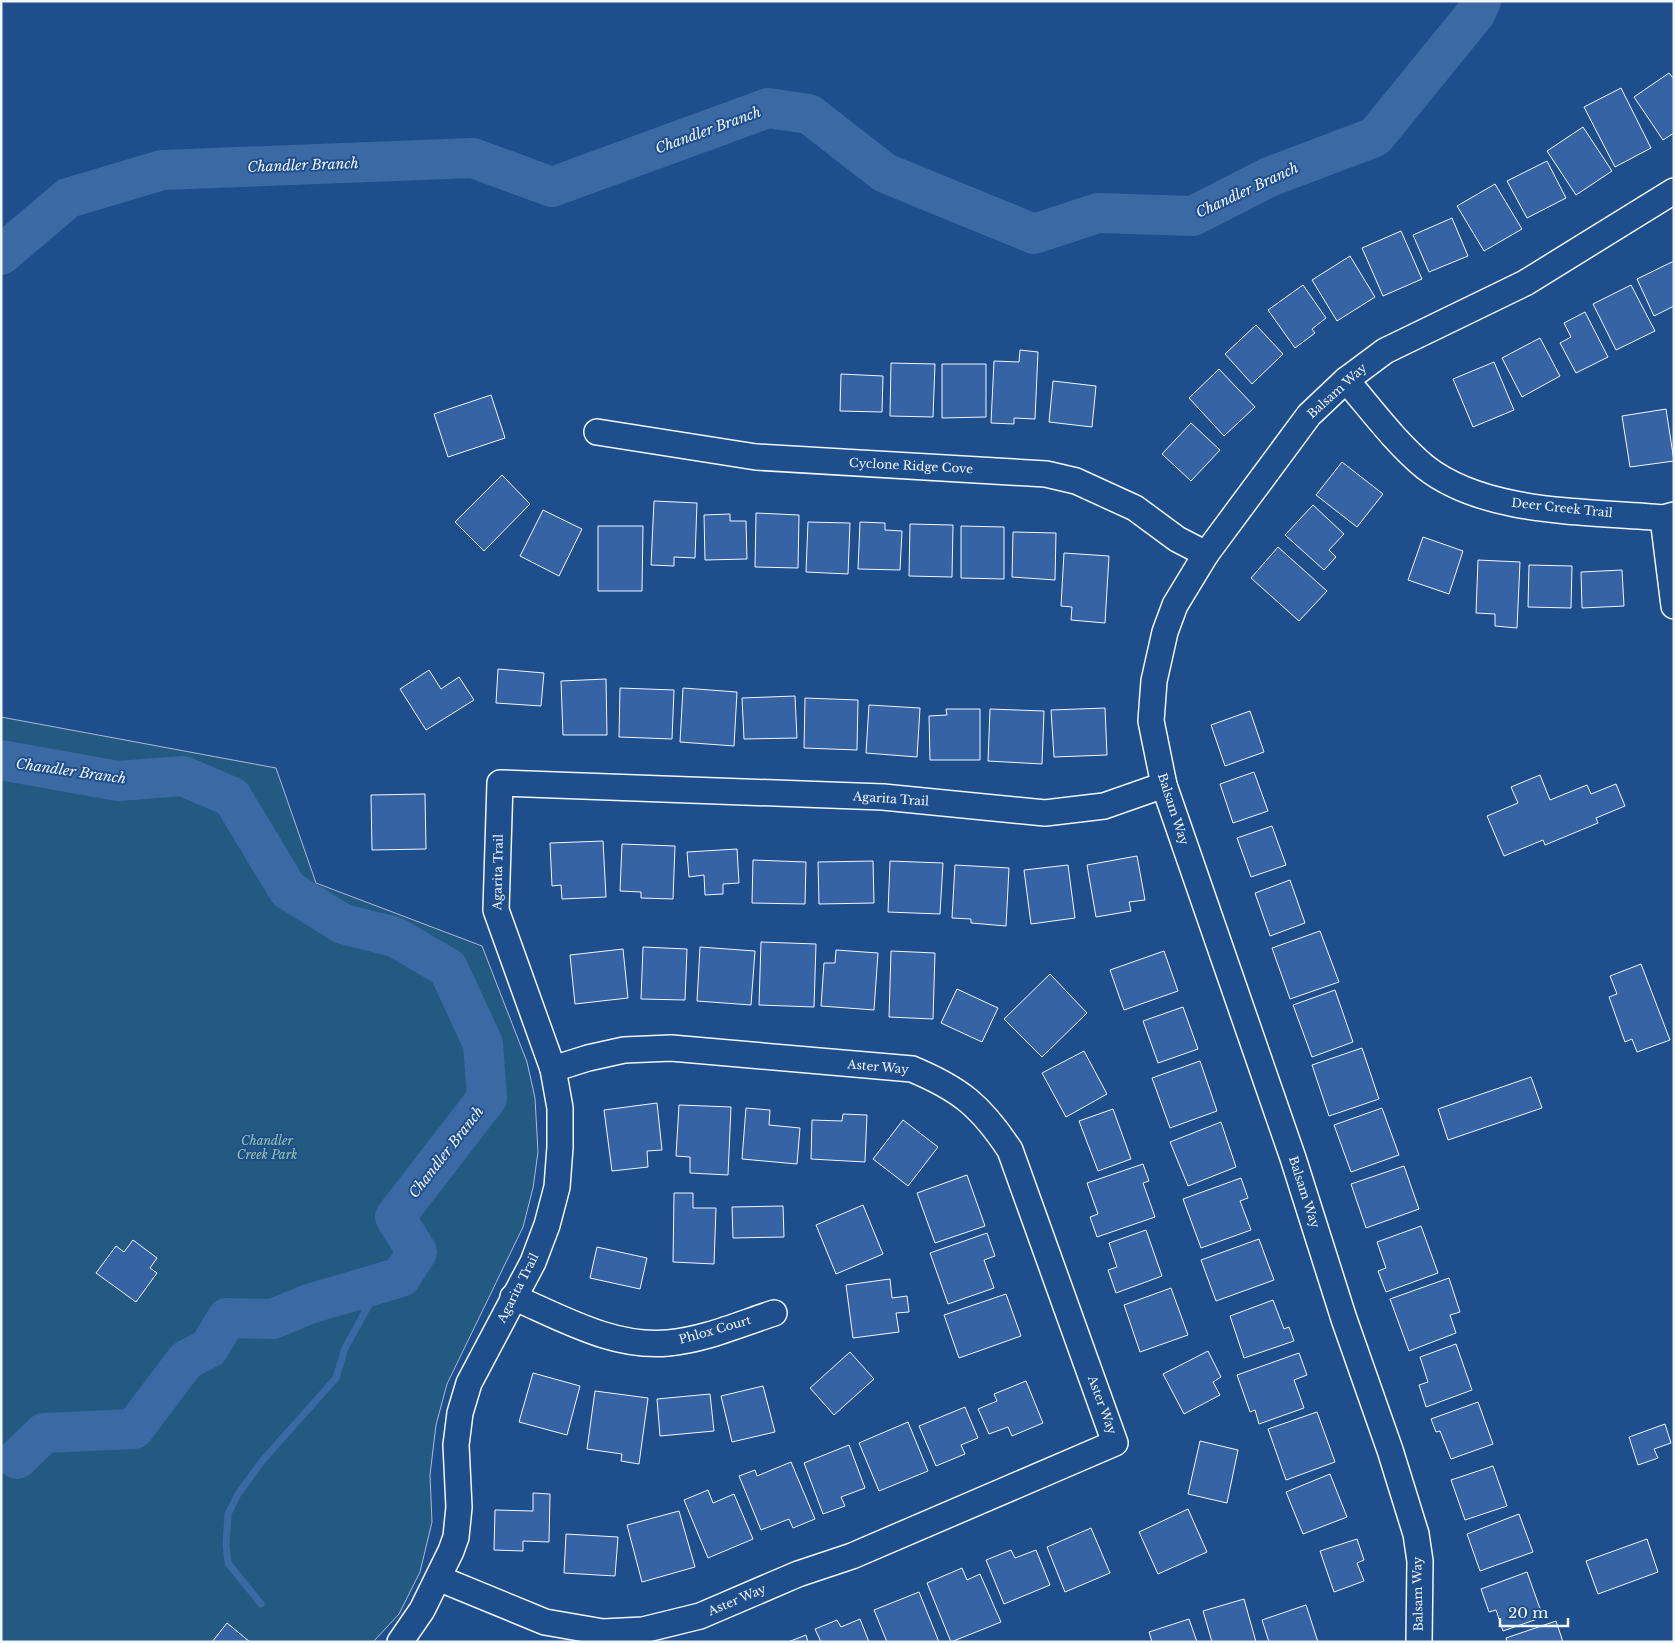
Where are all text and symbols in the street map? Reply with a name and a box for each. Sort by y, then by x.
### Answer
water label: Chandler Branch [653,103,763,157]
water label: Chandler Branch [247,154,359,176]
water label: Chandler Branch [1193,158,1301,222]
street label: Balsam Way [1304,360,1370,421]
street label: Cyclone Ridge Cove [849,455,973,476]
street label: Deer Creek Trail [1511,495,1613,520]
water label: Chandler Branch [15,754,127,788]
street label: Balsam Way [1155,771,1192,847]
street label: Agarita Trail [852,788,930,809]
street label: Agarita Trail [489,834,506,911]
street label: Aster Way [846,1056,910,1077]
water label: Chandler Branch [405,1103,487,1201]
park label: Chandler Creek Park [237,1133,297,1162]
street label: Balsam Way [1286,1154,1323,1230]
street label: Agarita Trail [493,1250,542,1326]
street label: Phlox Court [677,1312,753,1347]
street label: Aster Way [1085,1372,1120,1437]
street label: Balsam Way [1409,1556,1426,1632]
street label: Aster Way [705,1580,768,1619]
scale bar [1500,1596,1568,1628]
text: 20 m [1508,1603,1548,1622]

